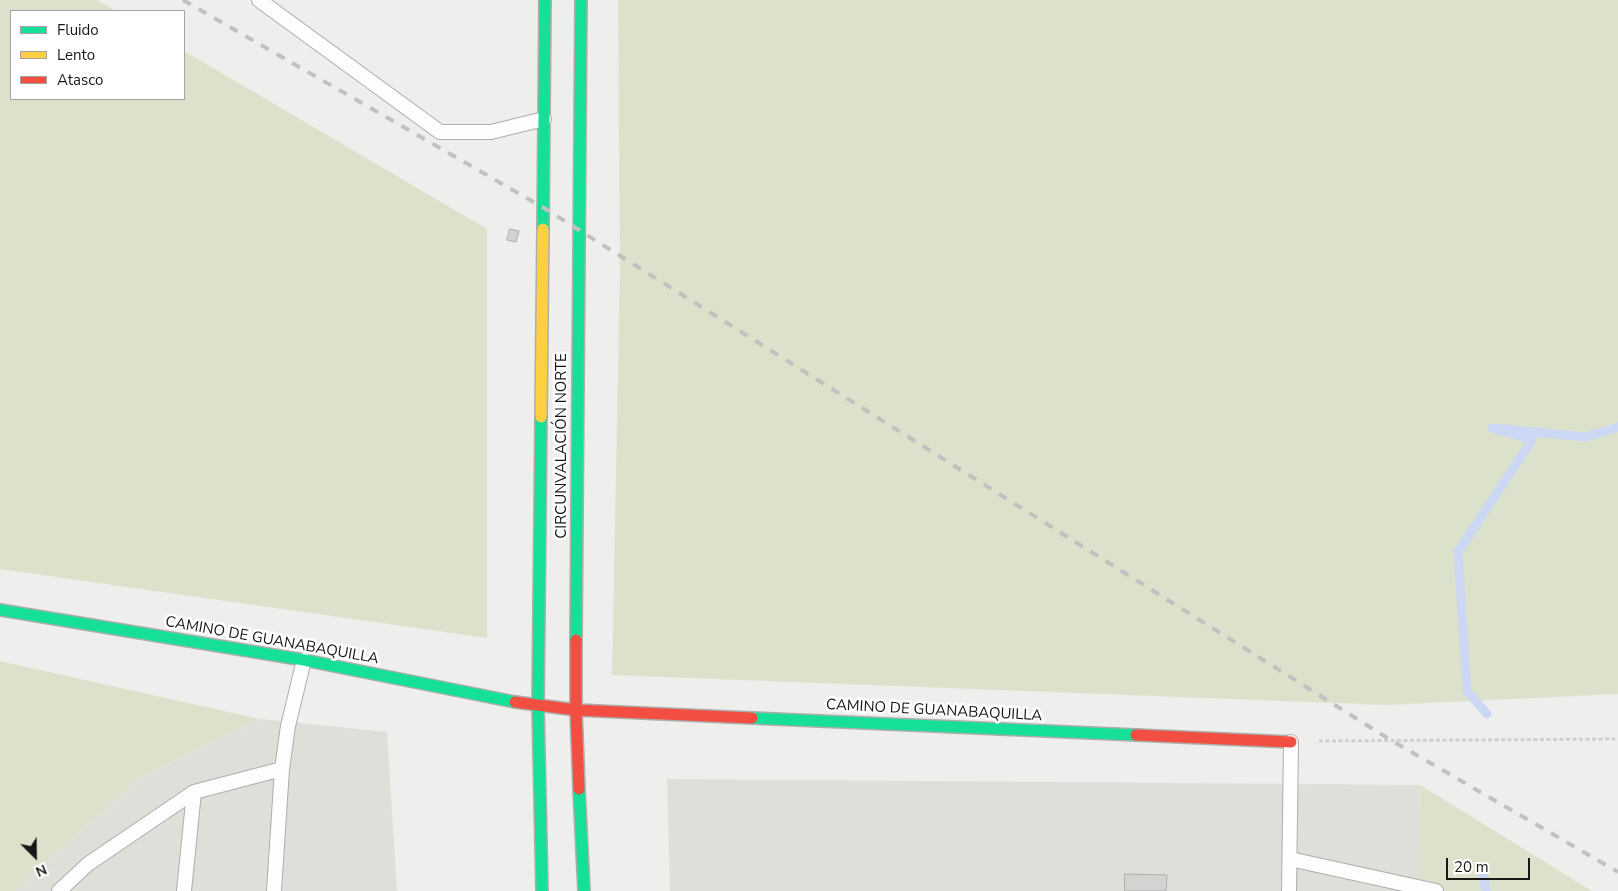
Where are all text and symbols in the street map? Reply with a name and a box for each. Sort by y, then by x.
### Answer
legend [10,10,185,100]
text: Fluido [57,20,99,40]
text: Lento [57,45,95,65]
text: Atasco [57,70,103,90]
street label: CIRCUNVALACIÓN NORTE [553,353,571,539]
street label: CAMINO DE GUANABAQUILLA [164,613,380,669]
street label: CAMINO DE GUANABAQUILLA [826,696,1042,726]
north arrow [10,831,60,881]
scale bar [1448,848,1532,880]
text: 20 m [1454,857,1489,877]
text: N [33,859,50,881]

